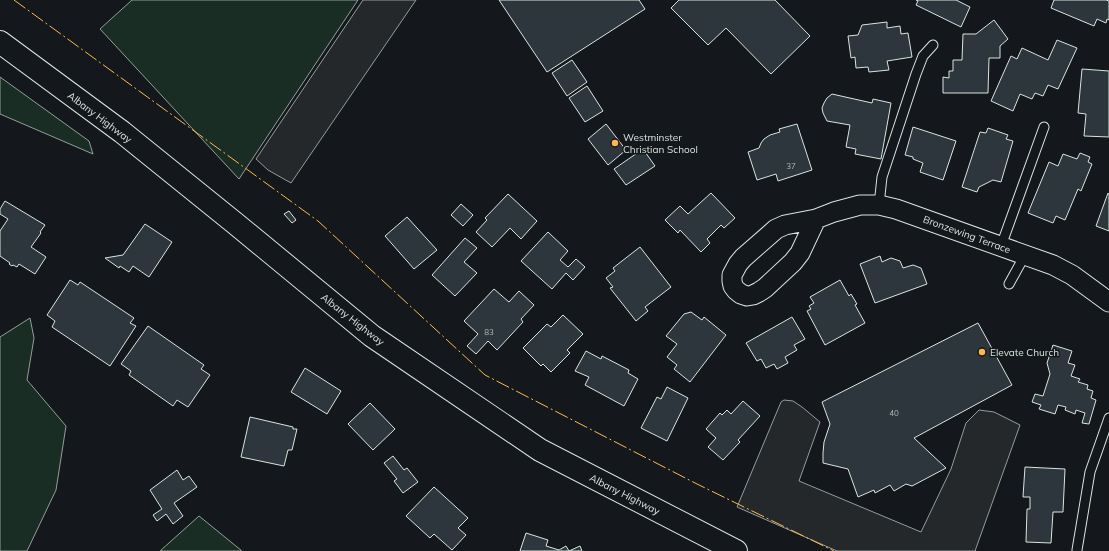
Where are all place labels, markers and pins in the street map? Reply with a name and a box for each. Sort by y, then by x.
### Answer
place label: Westminster Christian School [623,131,698,156]
marker: Westminster Christian School [610,138,620,148]
place label: Elevate Church [990,346,1059,359]
marker: Elevate Church [977,347,987,357]

